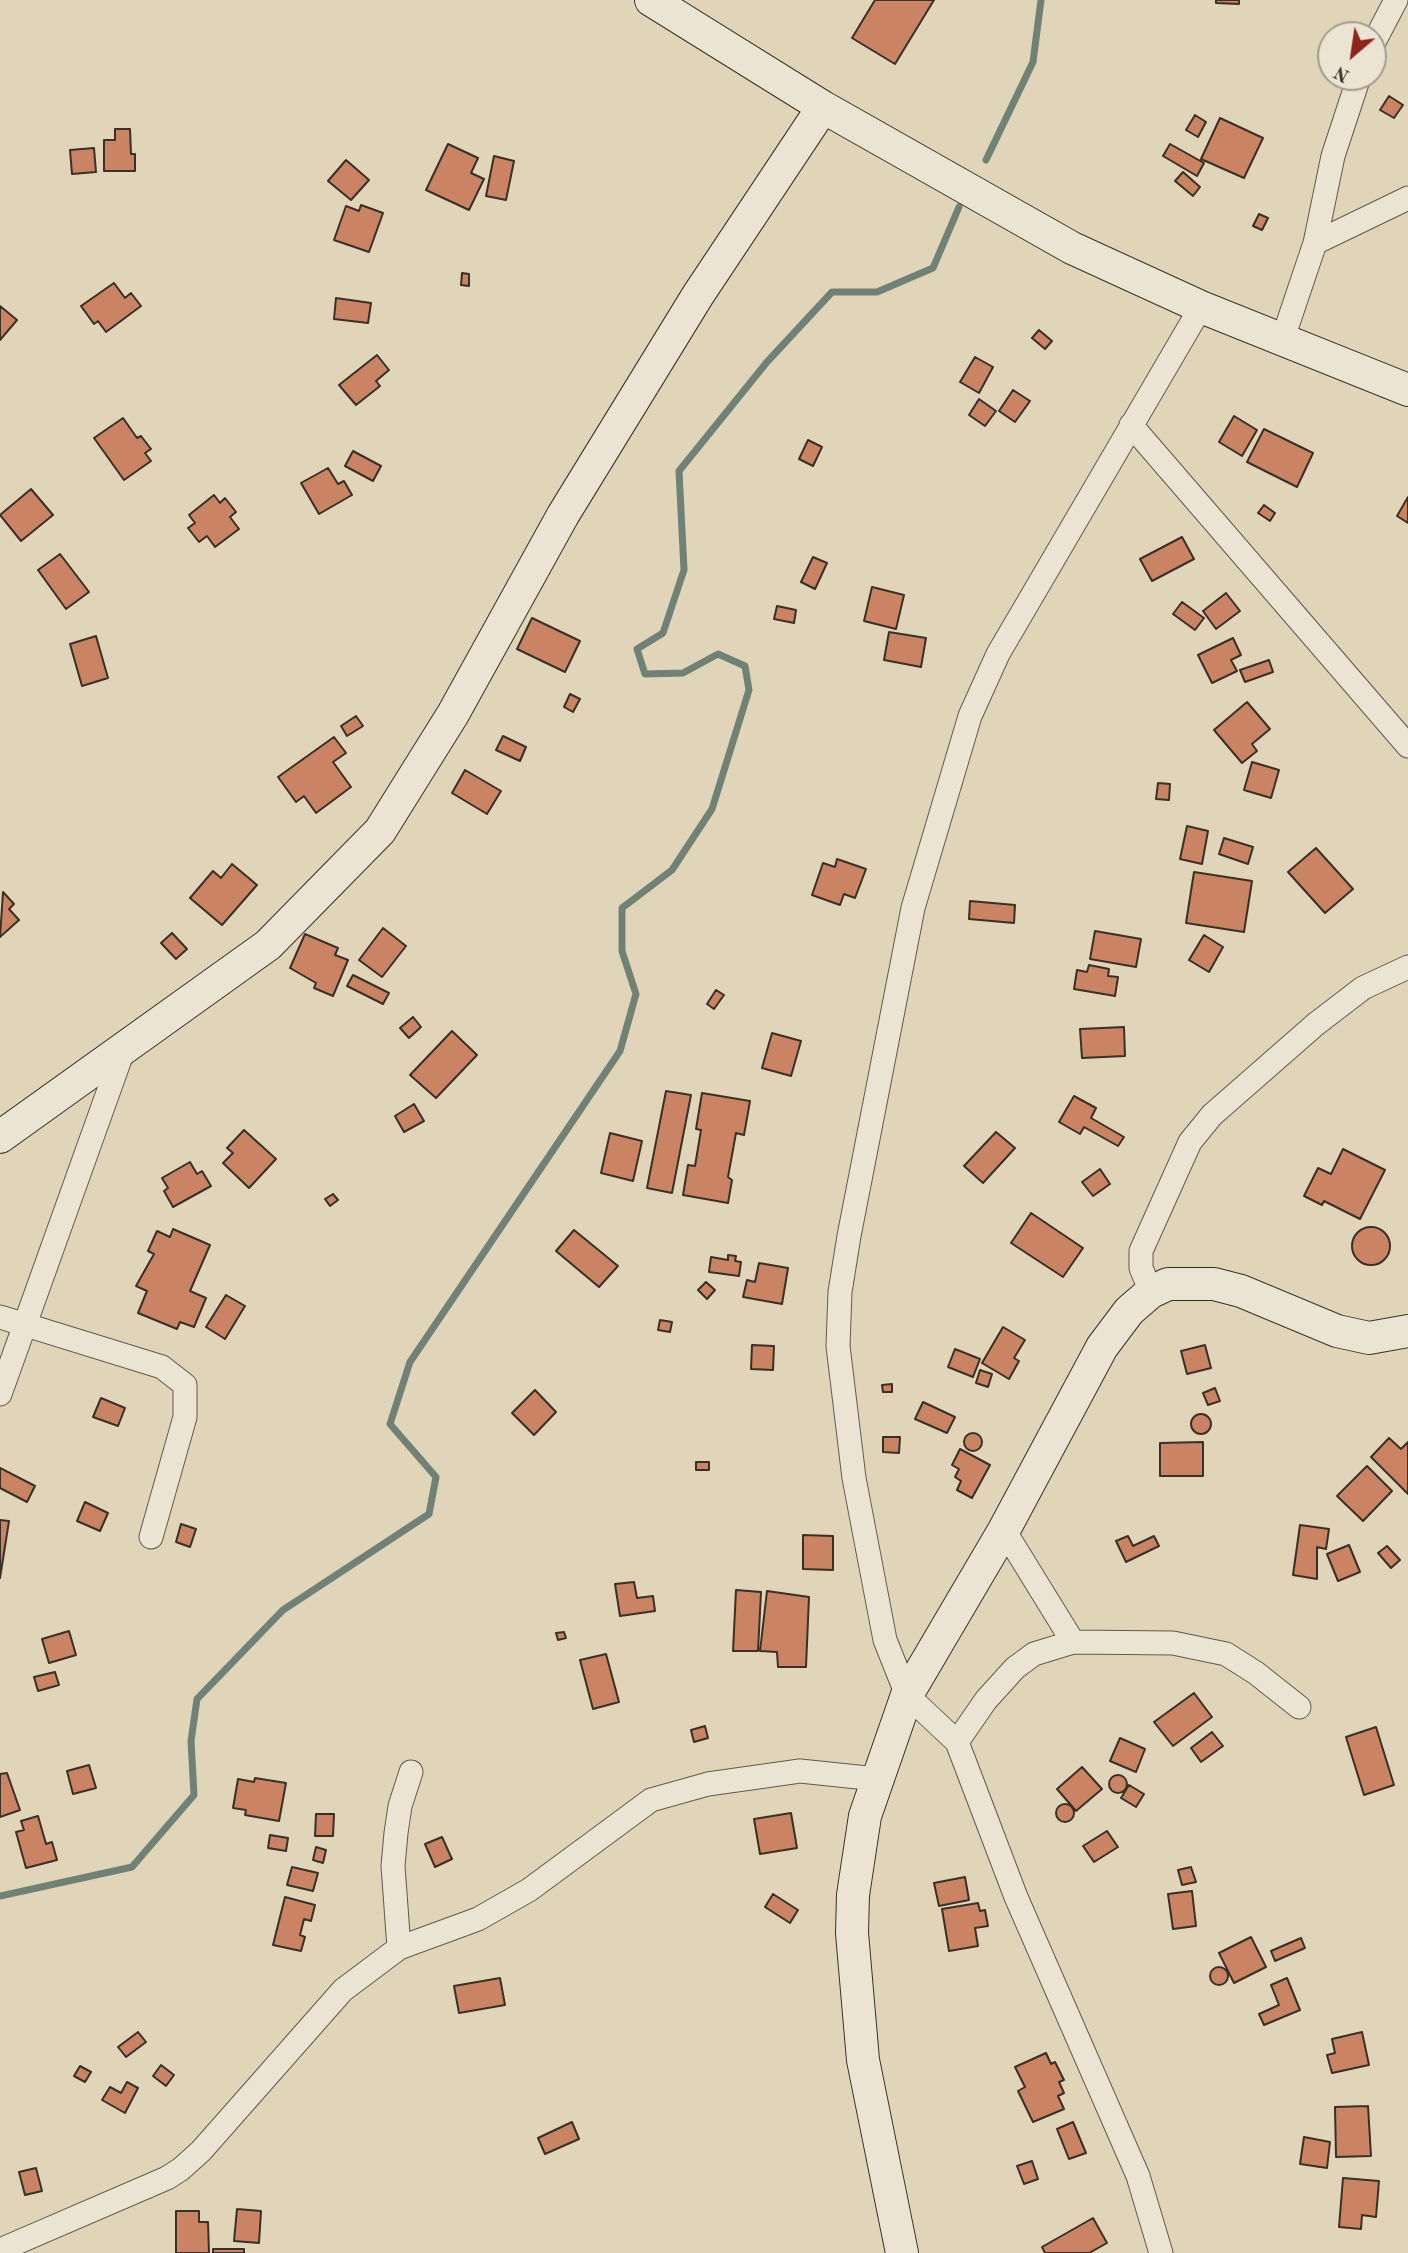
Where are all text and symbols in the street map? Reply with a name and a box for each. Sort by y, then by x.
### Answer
north arrow [1317,21,1387,91]
text: N [1332,61,1354,85]

